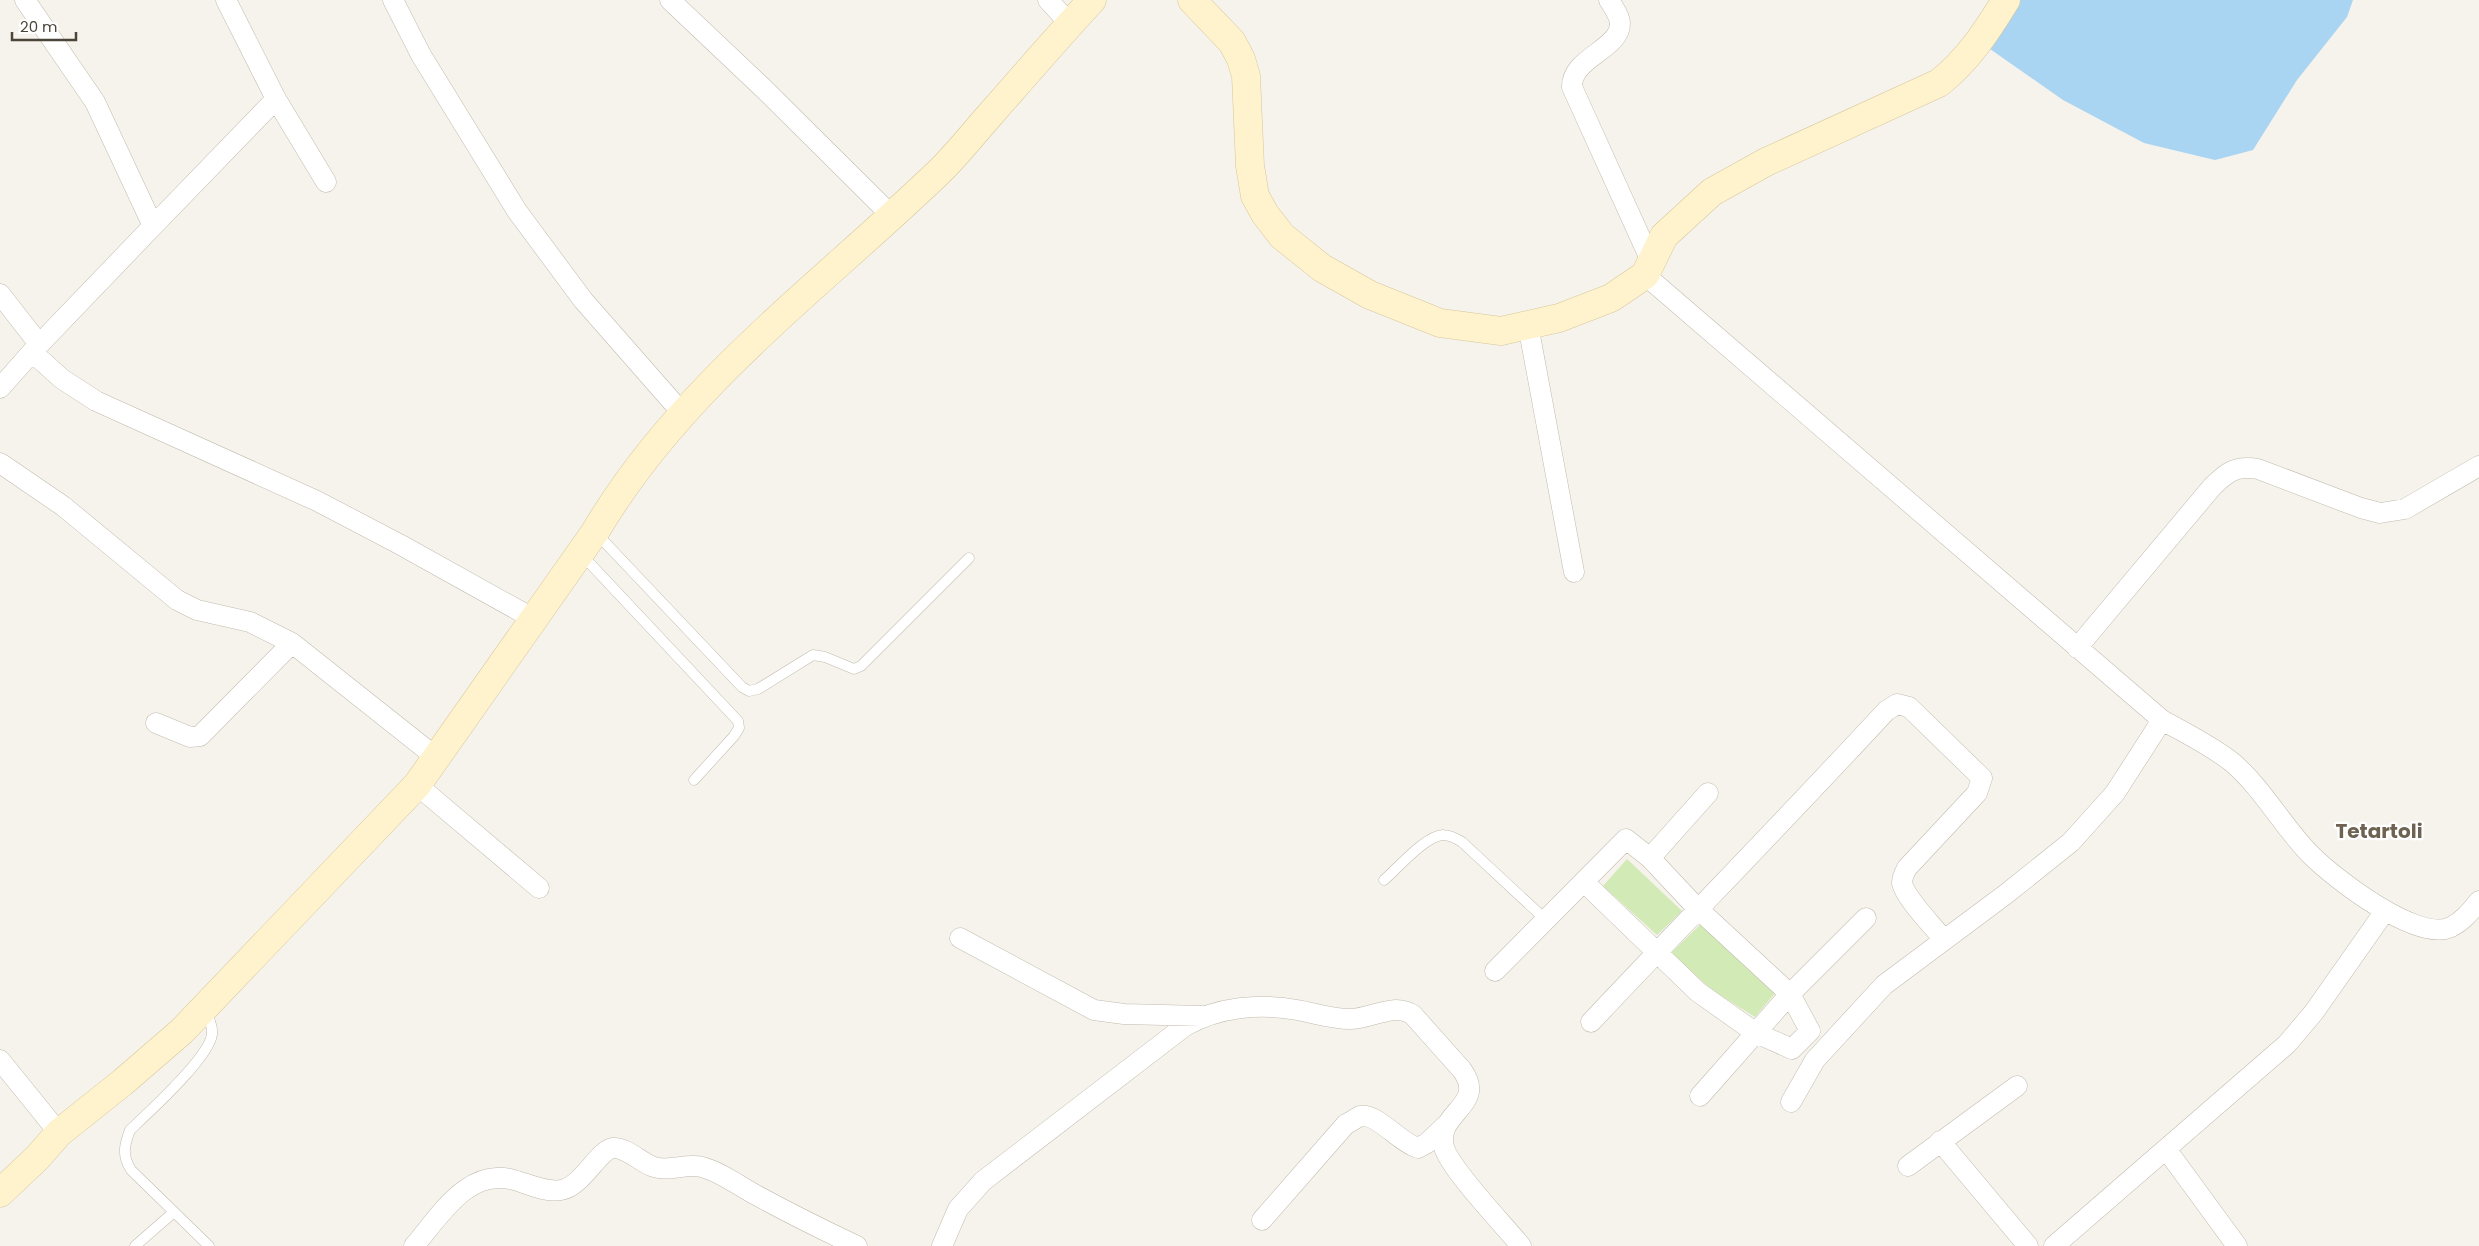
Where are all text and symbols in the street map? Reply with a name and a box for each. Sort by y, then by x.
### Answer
scale bar [12,10,76,42]
text: 20 m [20,16,58,37]
district label: Tetartoli [2335,817,2423,845]

